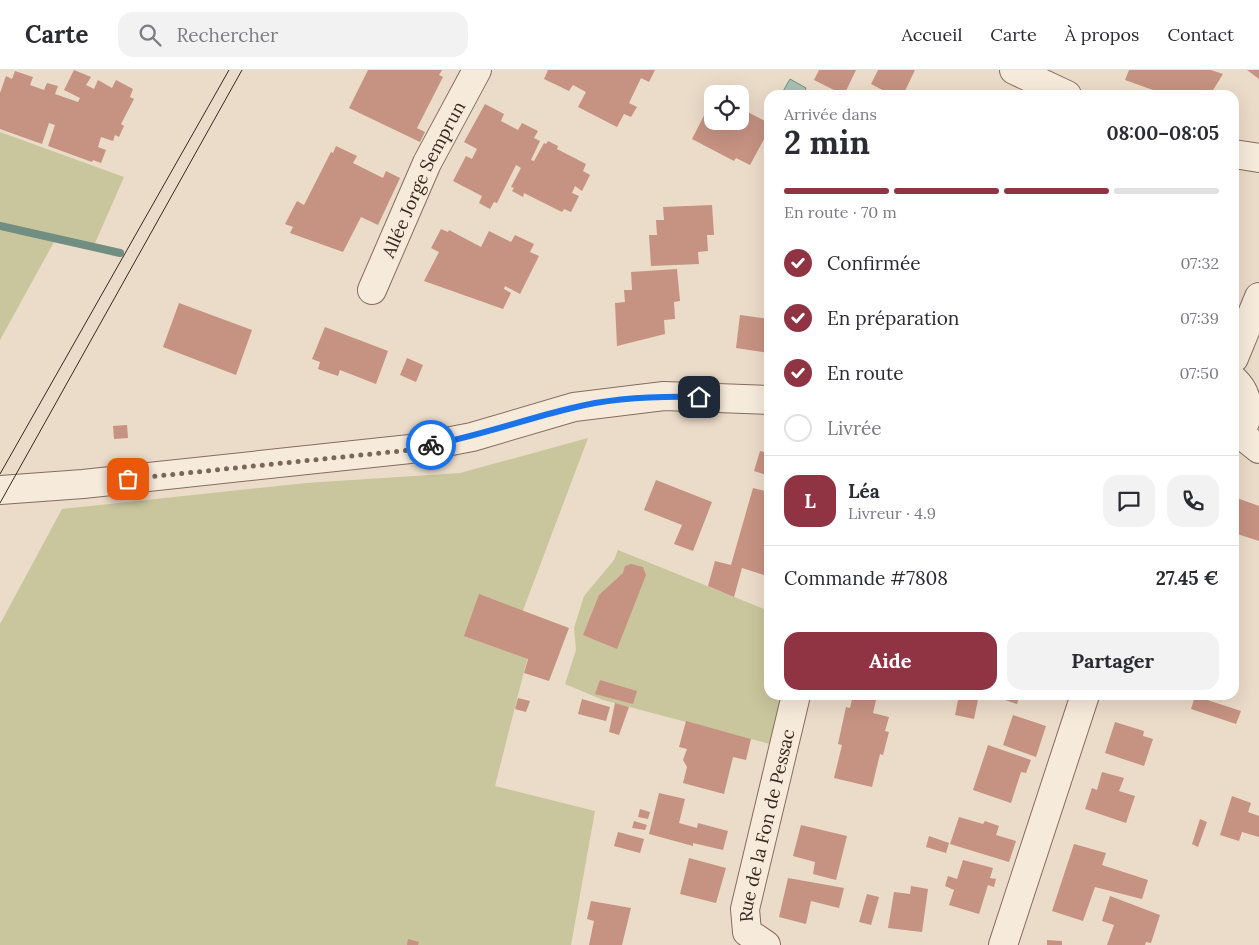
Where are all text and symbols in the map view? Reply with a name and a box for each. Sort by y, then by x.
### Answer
search box [118,12,468,57]
text: Carte [25,19,88,50]
icon: search [136,21,164,49]
text: Rechercher [176,23,278,47]
text: Accueil [902,23,962,46]
text: Carte [990,23,1037,46]
text: À propos [1065,23,1139,46]
text: Contact [1167,23,1234,46]
map controls [704,85,749,130]
button: locate [704,85,749,130]
street label: Allée Jorge Semprun [376,97,470,262]
text: Arrivée dans [784,104,877,124]
text: 08:00–08:05 [1106,121,1219,145]
text: 2 min [784,122,870,163]
text: En route · 70 m [784,202,897,222]
icon: check [784,249,812,277]
text: Confirmée [827,251,920,275]
text: 07:32 [1181,253,1219,273]
icon: check [784,304,812,332]
text: En préparation [827,306,959,330]
text: 07:39 [1180,308,1219,328]
icon: check [784,359,812,387]
text: En route [827,361,904,385]
text: 07:50 [1179,363,1219,383]
pin [678,376,720,418]
icon: home [685,383,713,411]
text: Livrée [827,416,882,440]
courier [406,420,456,470]
icon: bike [417,431,445,459]
pin [107,458,149,500]
icon: bag [114,465,142,493]
button: chat [1103,475,1155,527]
button: phone [1167,475,1219,527]
text: Léa [848,479,880,503]
text: L [804,489,816,513]
text: Livreur · 4.9 [848,503,936,523]
text: Commande #7808 [784,566,948,590]
text: 27.45 € [1156,566,1219,590]
button: Aide [784,632,997,690]
button: Partager [1007,632,1219,690]
street label: Rue de la Fon de Pessac [733,727,799,923]

